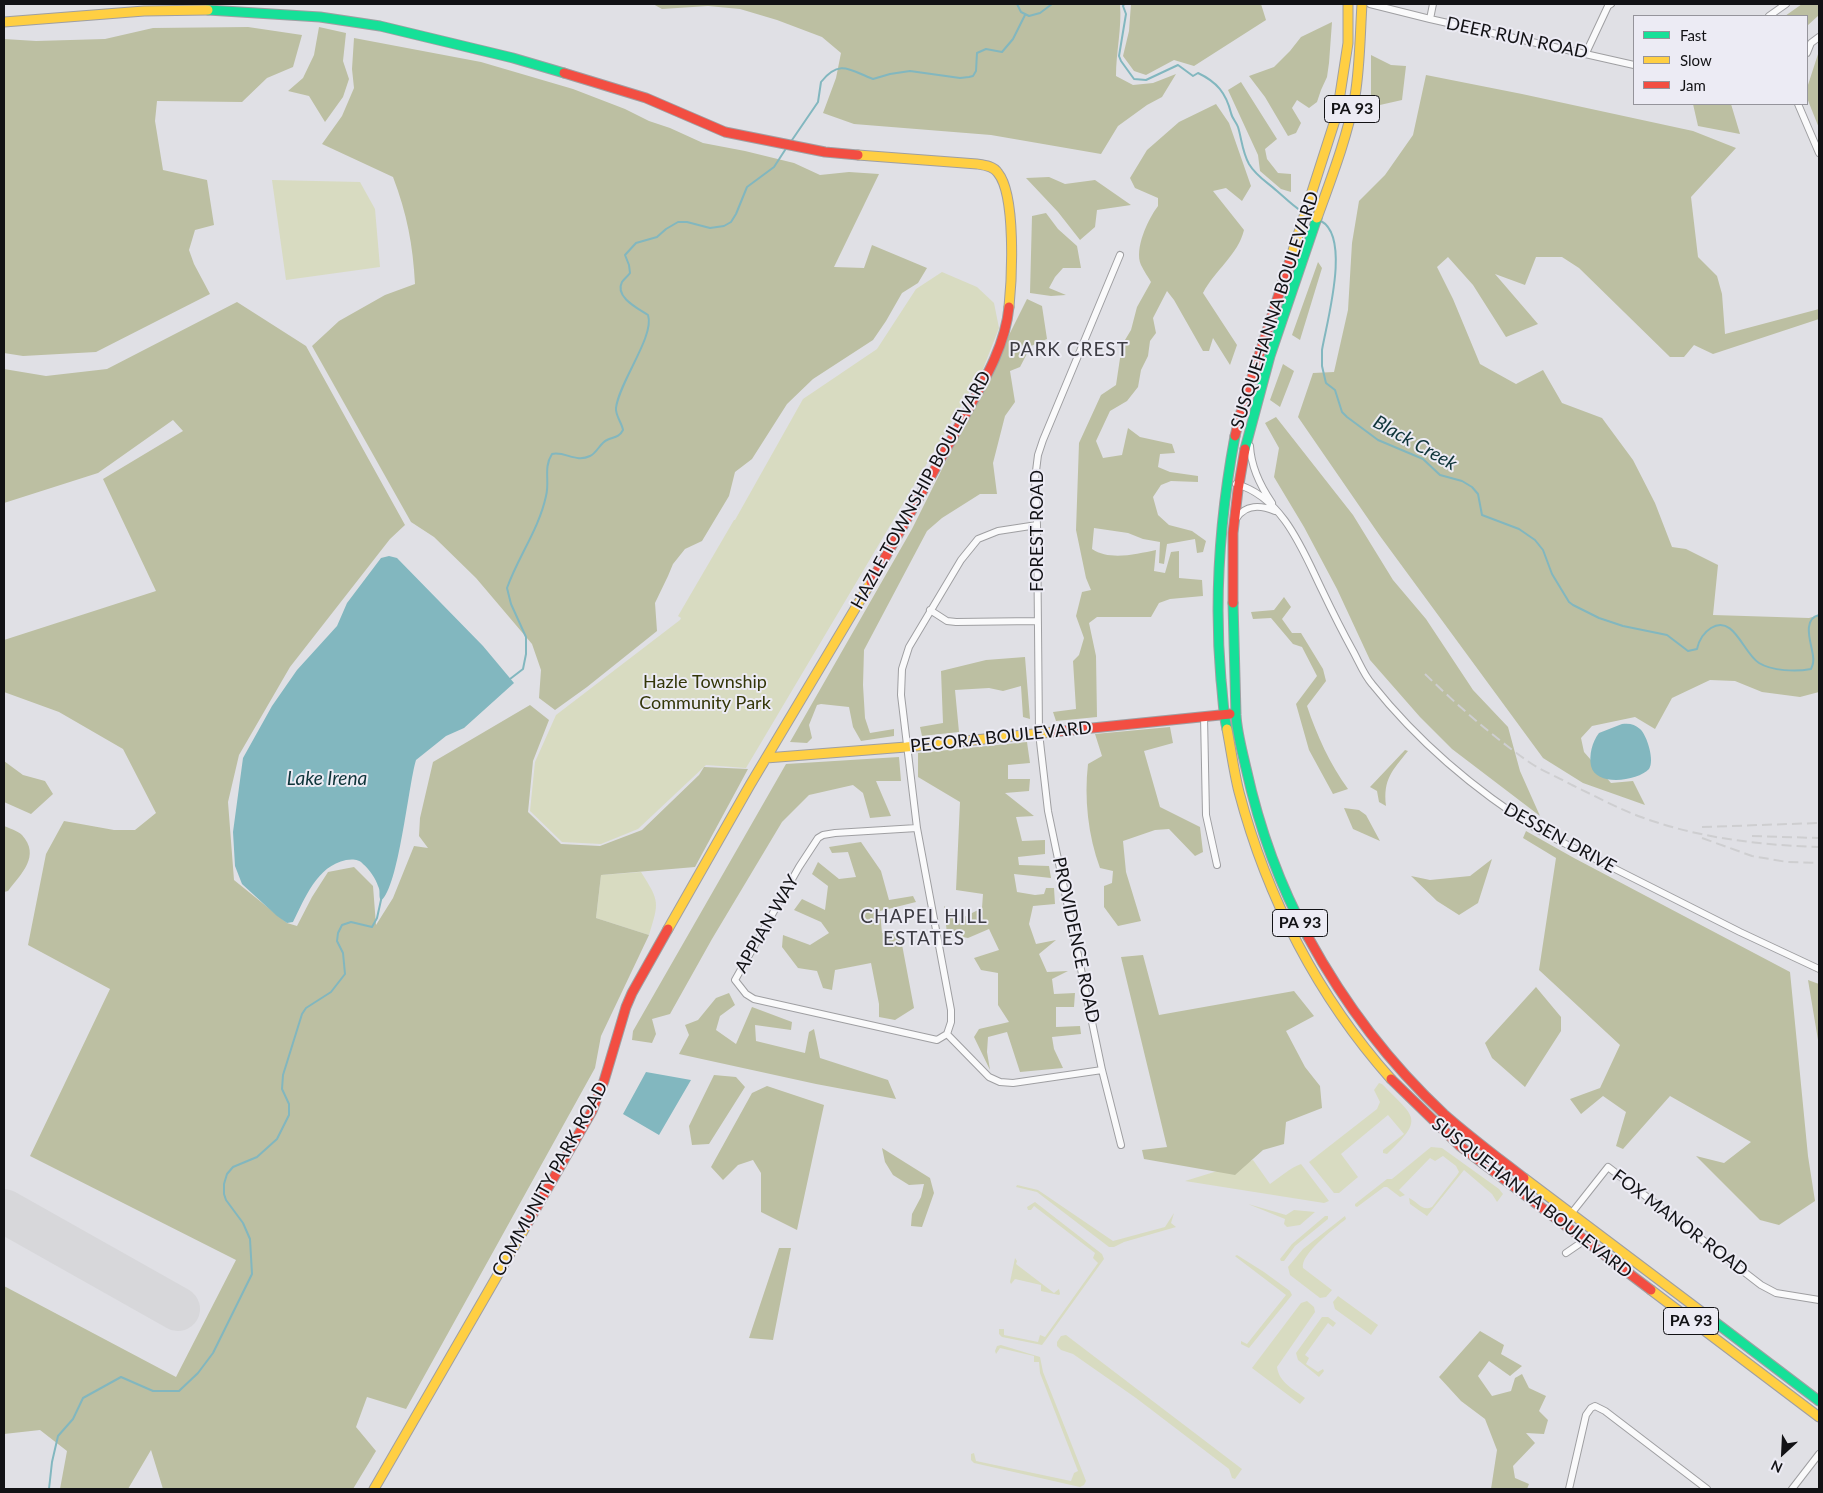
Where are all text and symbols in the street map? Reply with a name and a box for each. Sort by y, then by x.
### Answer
street label: DEER RUN ROAD [1444,12,1590,64]
legend [1633,15,1808,105]
text: Fast [1680,26,1707,44]
text: Slow [1680,51,1712,69]
text: Jam [1680,76,1706,94]
road number: PA 93 [1324,96,1380,122]
street label: SUSQUEHANNA BOULEVARD [1226,189,1324,431]
district label: PARK CREST [1008,339,1130,361]
street label: HAZLE TOWNSHIP BOULEVARD [846,367,996,613]
water label: Black Creek [1369,411,1461,475]
street label: FOREST ROAD [1026,470,1048,592]
park label: Hazle Township Community Park [639,671,771,714]
street label: PECORA BOULEVARD [909,717,1093,757]
water label: Lake Irena [287,768,367,790]
street label: DESSEN DRIVE [1500,798,1620,878]
street label: PROVIDENCE ROAD [1048,855,1104,1025]
street label: APPIAN WAY [730,871,804,977]
district label: CHAPEL HILL ESTATES [859,906,989,950]
road number: PA 93 [1272,910,1328,936]
street label: COMMUNITY PARK ROAD [487,1078,613,1280]
street label: SUSQUEHANNA BOULEVARD [1428,1113,1636,1283]
street label: FOX MANOR ROAD [1608,1165,1752,1281]
road number: PA 93 [1664,1308,1718,1334]
north arrow [1758,1428,1808,1478]
text: N [1768,1457,1785,1477]

